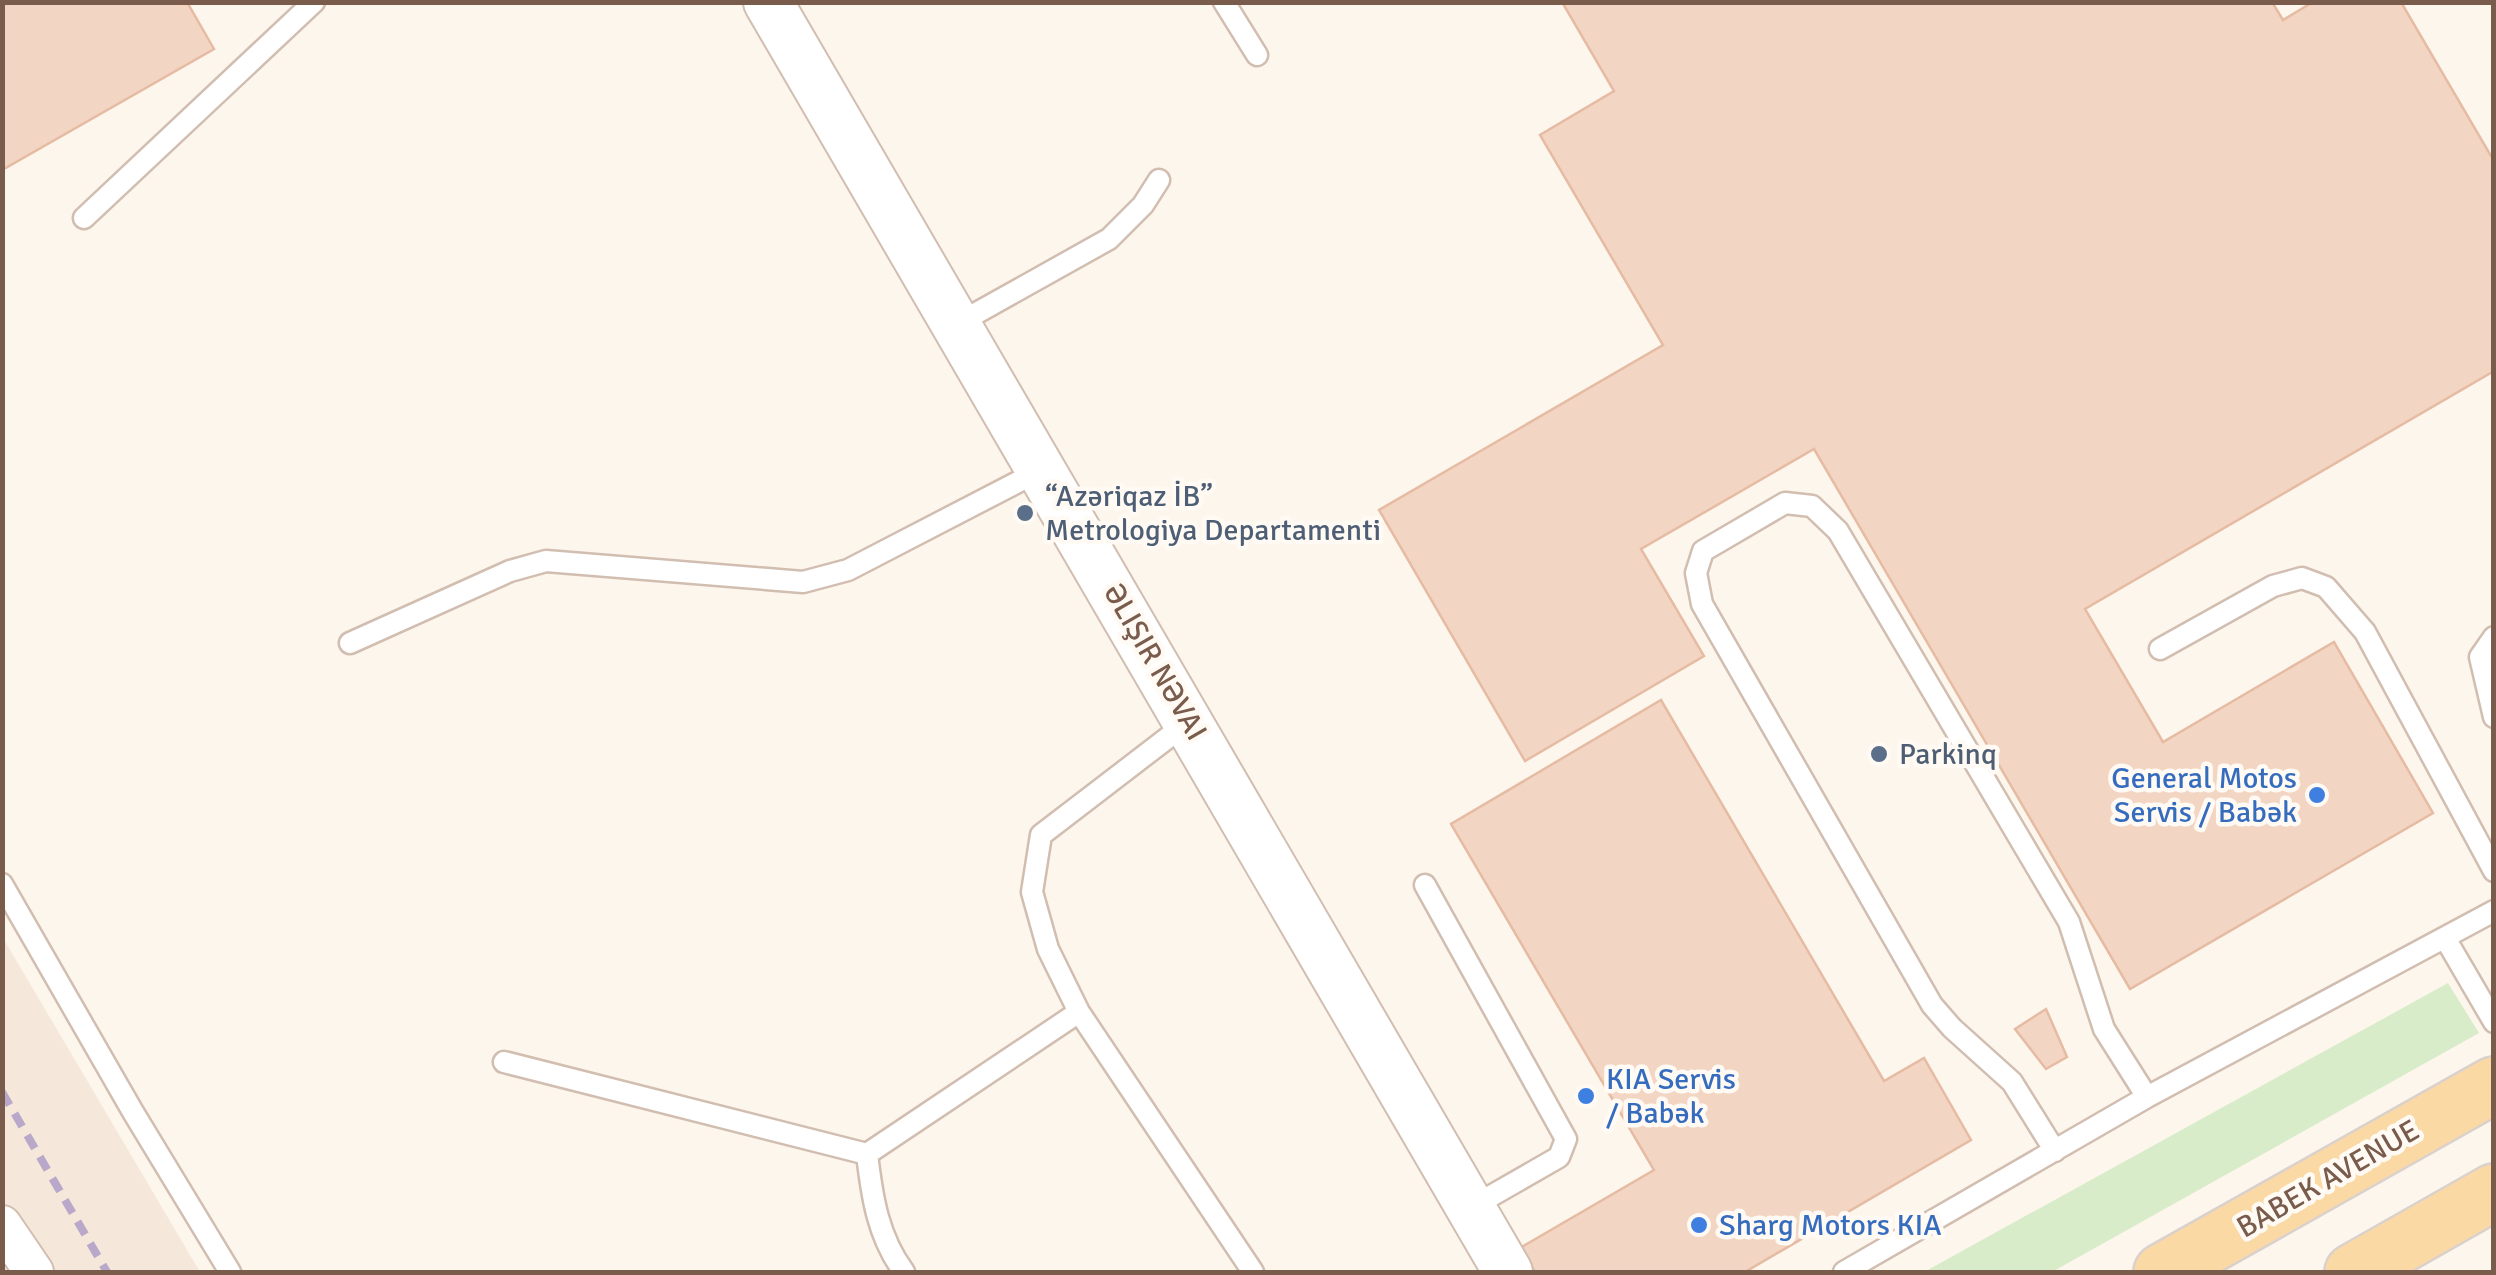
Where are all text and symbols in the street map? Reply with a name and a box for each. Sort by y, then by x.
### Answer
place label: “Azəriqaz İB” Metrologiya Departamenti [1045,478,1381,549]
marker: “Azəriqaz İB” Metrologiya Departamenti [1014,502,1036,524]
street label: ƏLIŞIR NƏVAI [1095,577,1215,747]
place label: Parkinq [1899,736,1997,773]
marker: Parkinq [1868,743,1890,765]
place label: General Motos Servis / Babək [2111,760,2297,831]
marker: General Motos Servis / Babək [2306,784,2328,806]
place label: KIA Servis / Babək [1606,1061,1736,1132]
marker: KIA Servis / Babək [1575,1085,1597,1107]
street label: BABEK AVENUE [2230,1112,2426,1246]
place label: Sharg Motors KIA [1719,1207,1942,1244]
marker: Sharg Motors KIA [1688,1214,1710,1236]

